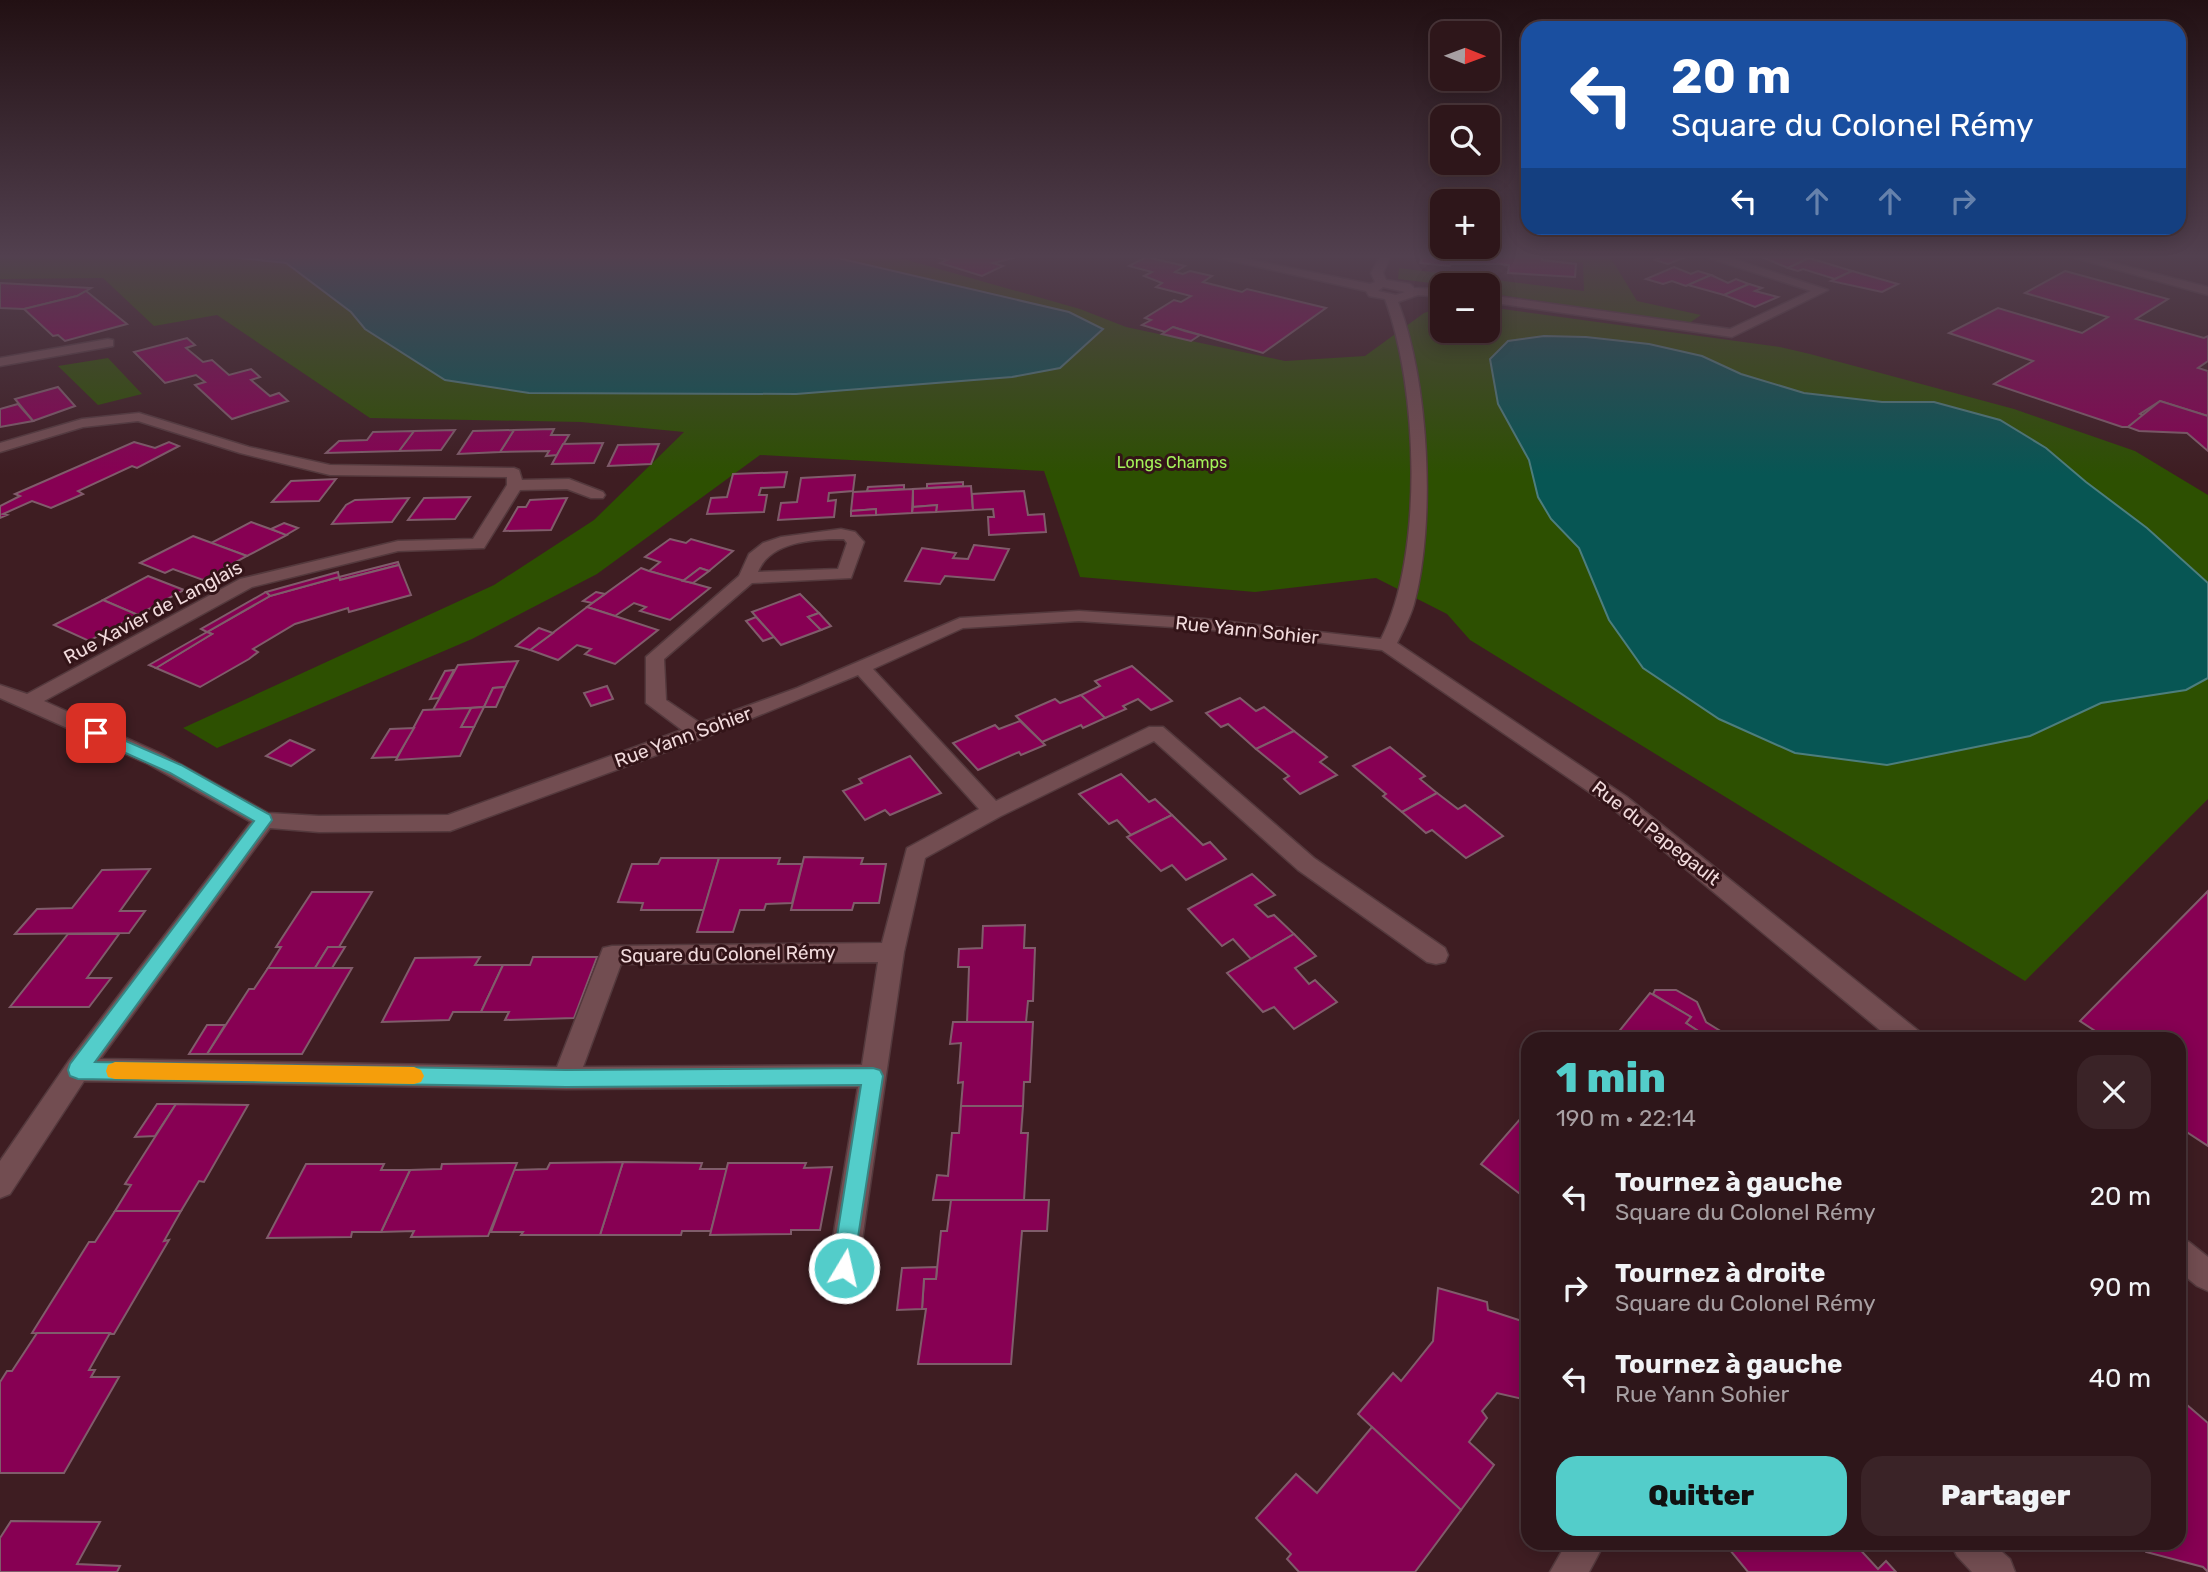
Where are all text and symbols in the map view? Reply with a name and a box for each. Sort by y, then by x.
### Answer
north arrow [1430,21,1500,91]
map controls [1430,21,1500,343]
text: 20 m [1671,47,1792,105]
icon: left [1556,49,1647,140]
button: search [1430,105,1500,175]
text: Square du Colonel Rémy [1671,106,2034,144]
icon: left [1725,182,1763,220]
icon: ahead [1798,182,1836,220]
icon: ahead [1871,182,1909,220]
icon: right [1944,182,1982,220]
button: + [1430,189,1500,259]
button: − [1430,273,1500,343]
park label: Longs Champs [1117,453,1227,472]
street label: Rue Xavier de Langlais [60,555,246,669]
street label: Rue Yann Sohier [1174,611,1321,649]
street label: Rue Yann Sohier [611,701,755,772]
pin [66,703,126,763]
icon: arrive [77,714,115,752]
street label: Rue du Papegault [1587,776,1725,891]
street label: Square du Colonel Rémy [620,941,836,967]
text: 1 min [1556,1053,1666,1103]
button: close [2077,1055,2151,1129]
text: 190 m · 22:14 [1556,1104,1696,1132]
text: Tournez à gauche [1615,1167,1843,1198]
icon: left [1556,1178,1594,1216]
text: 20 m [2090,1181,2151,1212]
text: Square du Colonel Rémy [1615,1198,1876,1226]
position arrow [807,1231,881,1305]
text: Tournez à droite [1615,1258,1825,1289]
icon: right [1556,1269,1594,1307]
text: 90 m [2090,1272,2151,1303]
text: Square du Colonel Rémy [1615,1289,1876,1317]
text: Tournez à gauche [1615,1349,1843,1380]
icon: left [1556,1360,1594,1398]
text: 40 m [2089,1363,2151,1394]
text: Rue Yann Sohier [1615,1380,1789,1408]
button: Quitter [1556,1456,1847,1536]
button: Partager [1861,1456,2151,1536]

